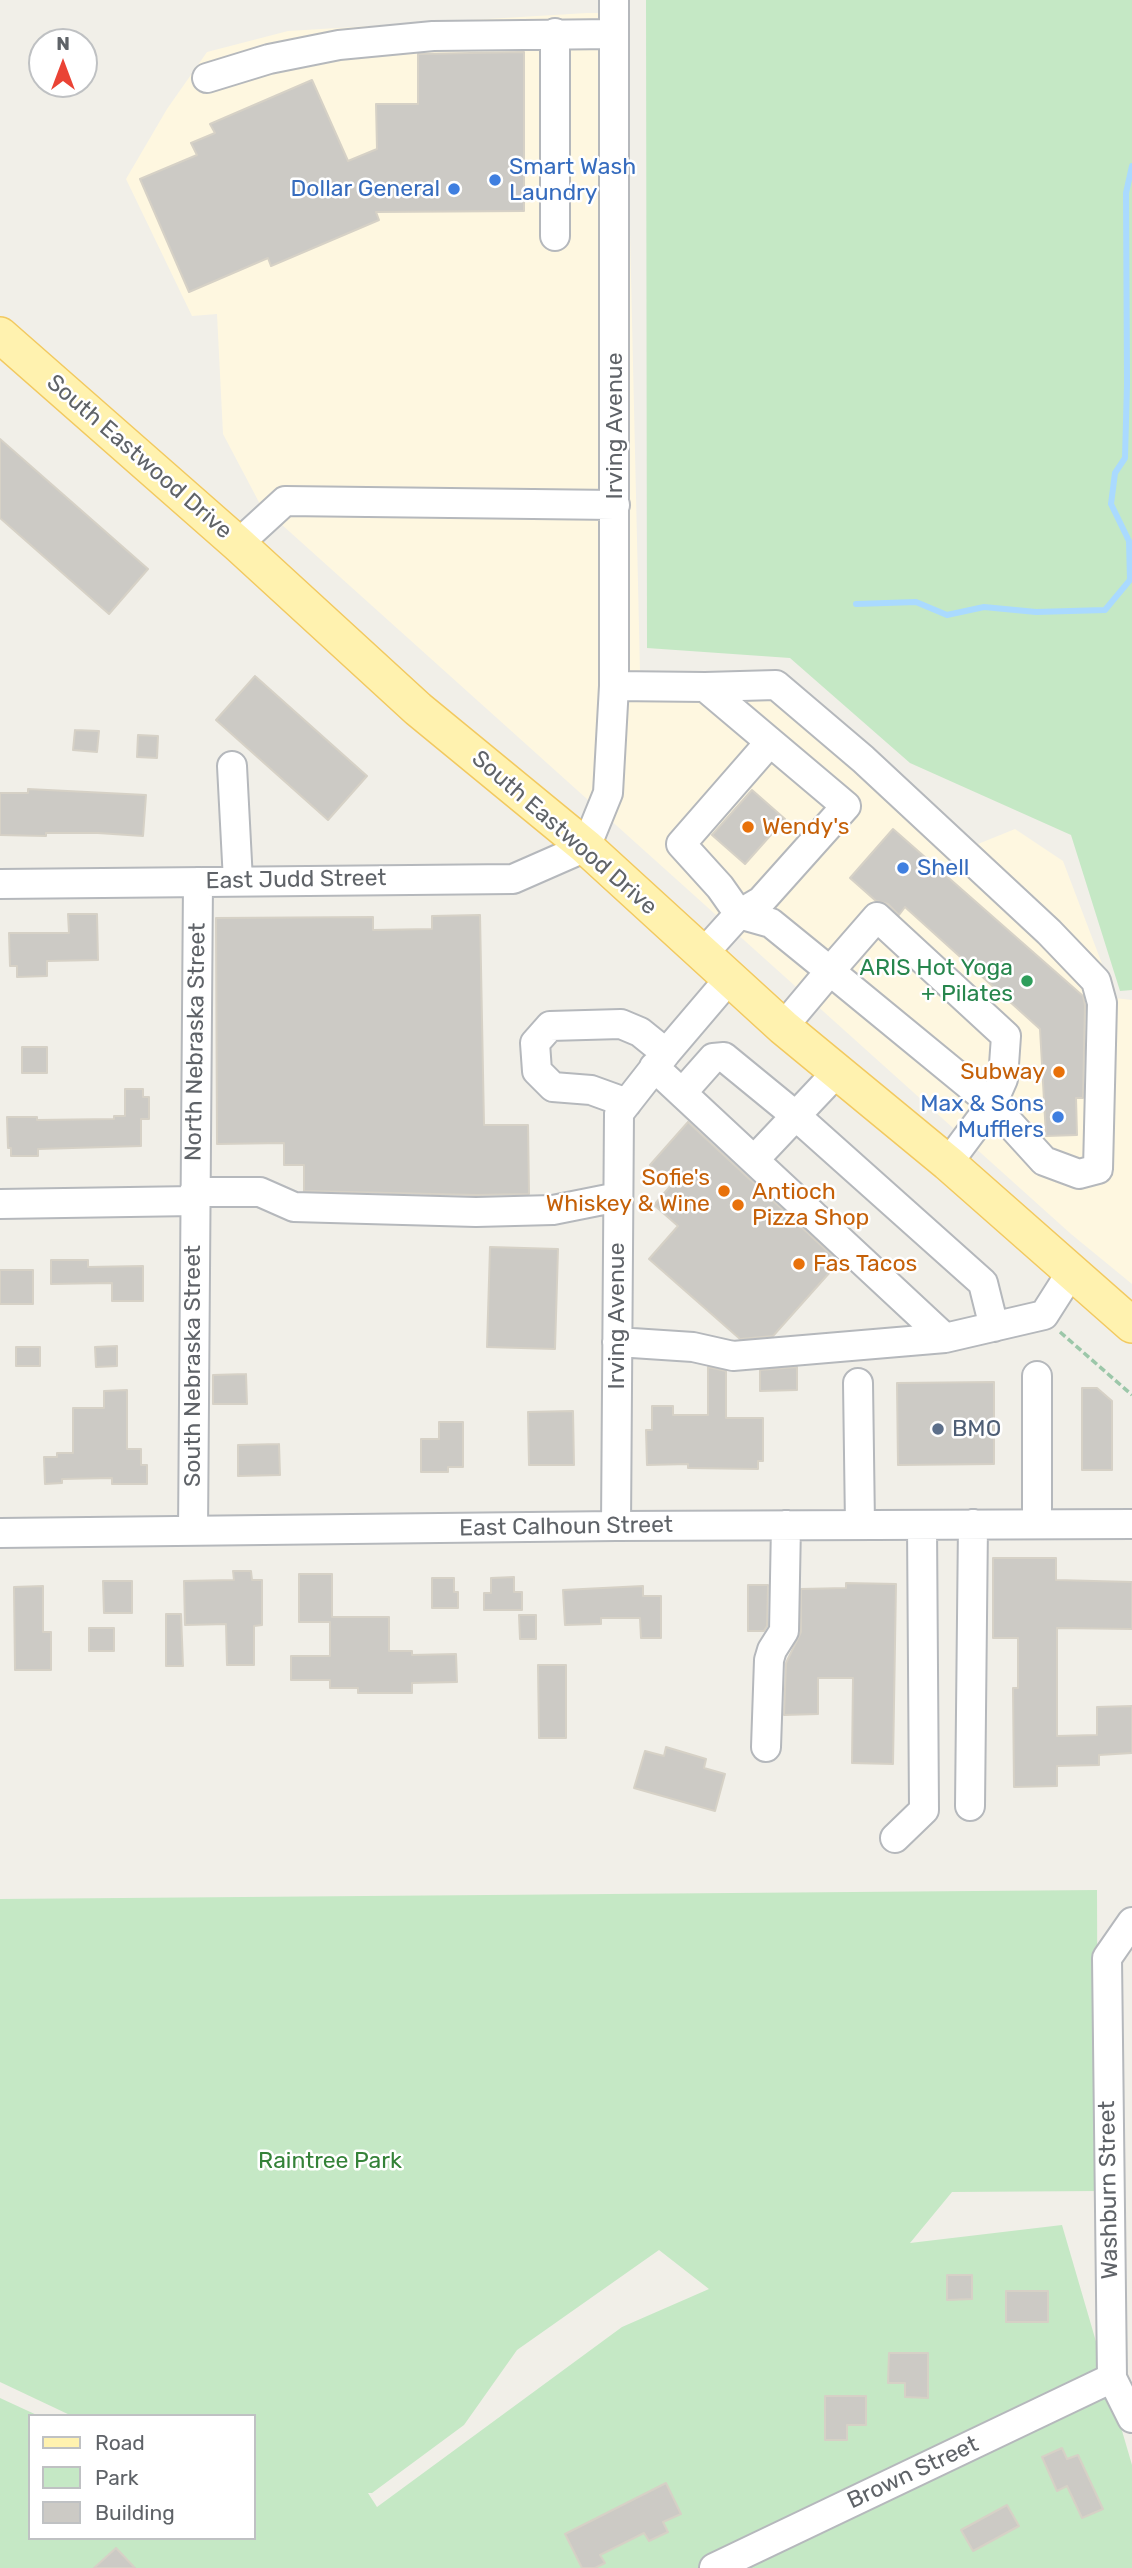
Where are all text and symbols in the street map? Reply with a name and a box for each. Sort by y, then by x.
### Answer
north arrow [28,28,98,98]
text: N [56,32,70,55]
place label: Smart Wash Laundry [509,153,636,207]
marker: Smart Wash Laundry [487,172,503,188]
place label: Dollar General [291,175,440,203]
marker: Dollar General [446,181,462,197]
street label: Irving Avenue [601,352,629,500]
street label: South Eastwood Drive [41,369,237,545]
street label: South Eastwood Drive [466,745,662,921]
place label: Wendy's [762,813,849,841]
marker: Wendy's [740,819,756,835]
place label: Shell [917,854,969,882]
marker: Shell [895,860,911,876]
street label: East Judd Street [205,865,387,895]
street label: North Nebraska Street [180,923,212,1161]
place label: ARIS Hot Yoga + Pilates [860,954,1013,1008]
marker: ARIS Hot Yoga + Pilates [1019,973,1035,989]
place label: Subway [960,1058,1045,1086]
marker: Subway [1051,1064,1067,1080]
place label: Max & Sons Mufflers [920,1090,1044,1144]
marker: Max & Sons Mufflers [1050,1109,1066,1125]
place label: Sofie's Whiskey & Wine [546,1164,710,1218]
place label: Antioch Pizza Shop [752,1178,869,1232]
marker: Sofie's Whiskey & Wine [716,1183,732,1199]
marker: Antioch Pizza Shop [730,1197,746,1213]
street label: Irving Avenue [603,1242,631,1390]
street label: South Nebraska Street [179,1245,207,1487]
place label: Fas Tacos [813,1250,917,1278]
marker: Fas Tacos [791,1256,807,1272]
place label: BMO [952,1415,1001,1443]
marker: BMO [930,1421,946,1437]
street label: East Calhoun Street [459,1511,673,1543]
street label: Washburn Street [1094,2100,1124,2280]
park label: Raintree Park [258,2147,402,2175]
legend [28,2414,256,2540]
text: Road [95,2430,145,2455]
street label: Brown Street [843,2431,983,2515]
text: Park [95,2465,139,2490]
text: Building [95,2500,175,2525]

